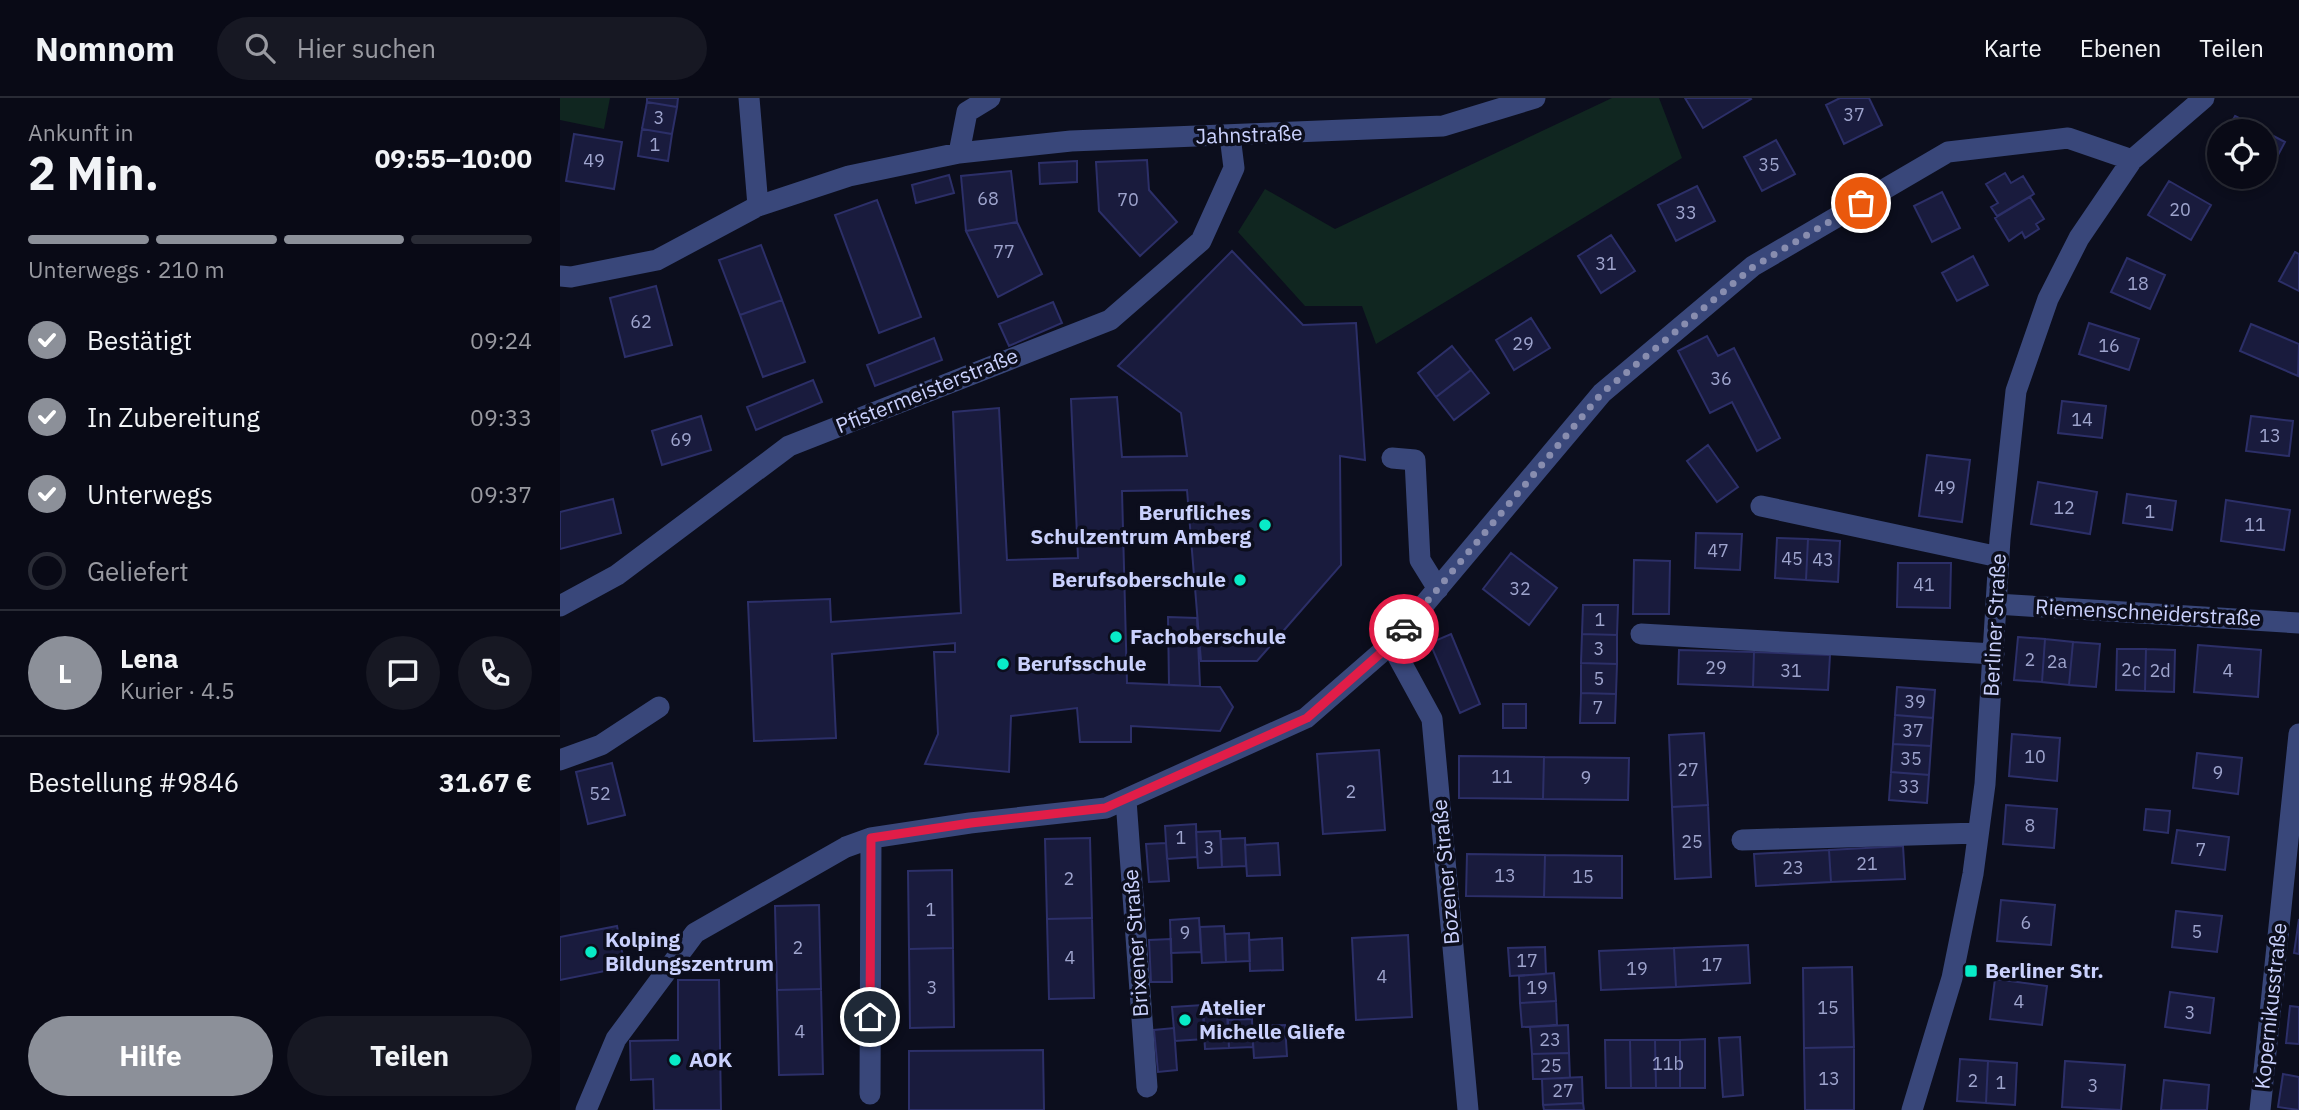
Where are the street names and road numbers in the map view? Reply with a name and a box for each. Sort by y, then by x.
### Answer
street label: Jahnstraße [1195,118,1303,150]
street label: Pfistermeisterstraße [831,341,1022,439]
street label: Berliner Straße [1976,553,2012,697]
street label: Riemenschneiderstraße [2034,592,2262,632]
street label: Bozener Straße [1425,798,1465,946]
street label: Brixener Straße [1116,868,1154,1018]
street label: Kopernikusstraße [2247,921,2293,1091]

